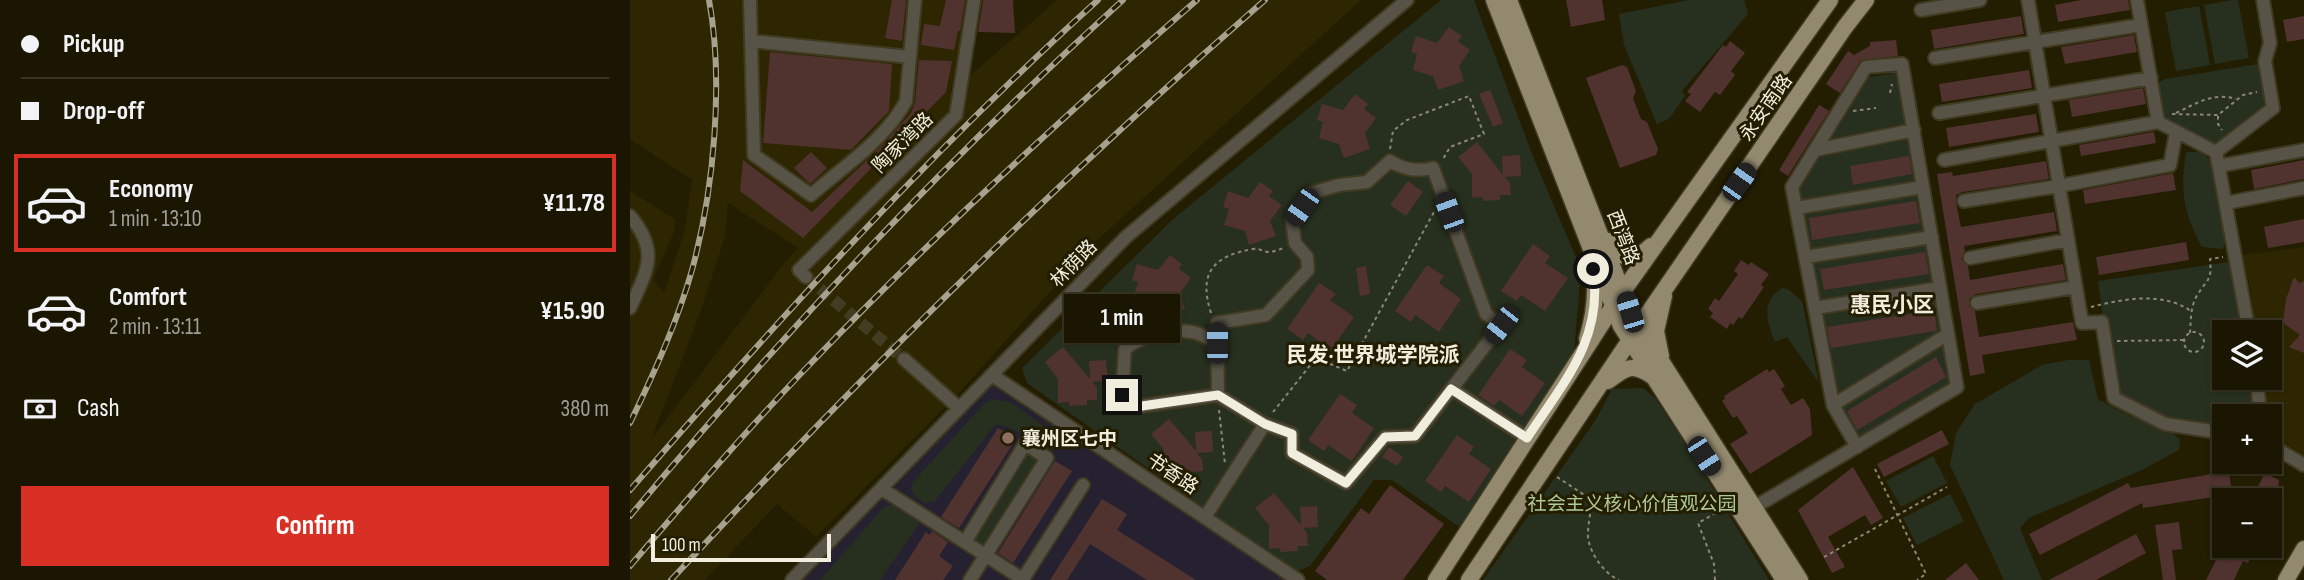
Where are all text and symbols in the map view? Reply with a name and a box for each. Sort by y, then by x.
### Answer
text: Pickup [63,29,125,60]
street label: 永安南路 [1735,70,1797,146]
text: Drop-off [63,96,144,127]
street label: 陶家湾路 [868,108,938,178]
car [1719,159,1760,205]
icon: car [25,172,88,235]
text: Economy [109,174,193,205]
car [1282,184,1323,230]
text: ¥11.78 [542,188,605,219]
car [1432,189,1467,235]
text: 1 min · 13:10 [109,205,202,233]
street label: 西湾路 [1602,207,1644,268]
street label: 林荫路 [1046,236,1102,293]
route start [1577,253,1609,285]
icon: car [25,280,88,343]
text: Comfort [109,282,187,313]
car [1614,289,1647,335]
district label: 惠民小区 [1850,293,1934,318]
callout: 1 min [1064,294,1180,342]
text: ¥15.90 [540,296,605,327]
car [1480,302,1523,348]
text: 1 min [1101,304,1143,332]
text: 2 min · 13:11 [109,313,201,341]
map controls [2212,320,2282,558]
button: layers [2212,320,2282,390]
car [1207,322,1228,364]
district label: 民发·世界城学院派 [1286,343,1460,368]
route end [1106,379,1138,411]
icon: cash [21,390,59,428]
text: Cash [77,393,120,424]
text: 380 m [561,395,609,423]
button: + [2212,404,2282,474]
place label: 襄州区七中 [1022,428,1117,451]
marker: 襄州区七中 [1000,430,1016,446]
car [1684,433,1725,479]
street label: 书香路 [1142,449,1202,500]
button: Confirm [21,486,609,566]
button: − [2212,488,2282,558]
park label: 社会主义核心价值观公园 [1527,493,1737,516]
scale bar [651,531,831,563]
text: 100 m [662,534,701,557]

